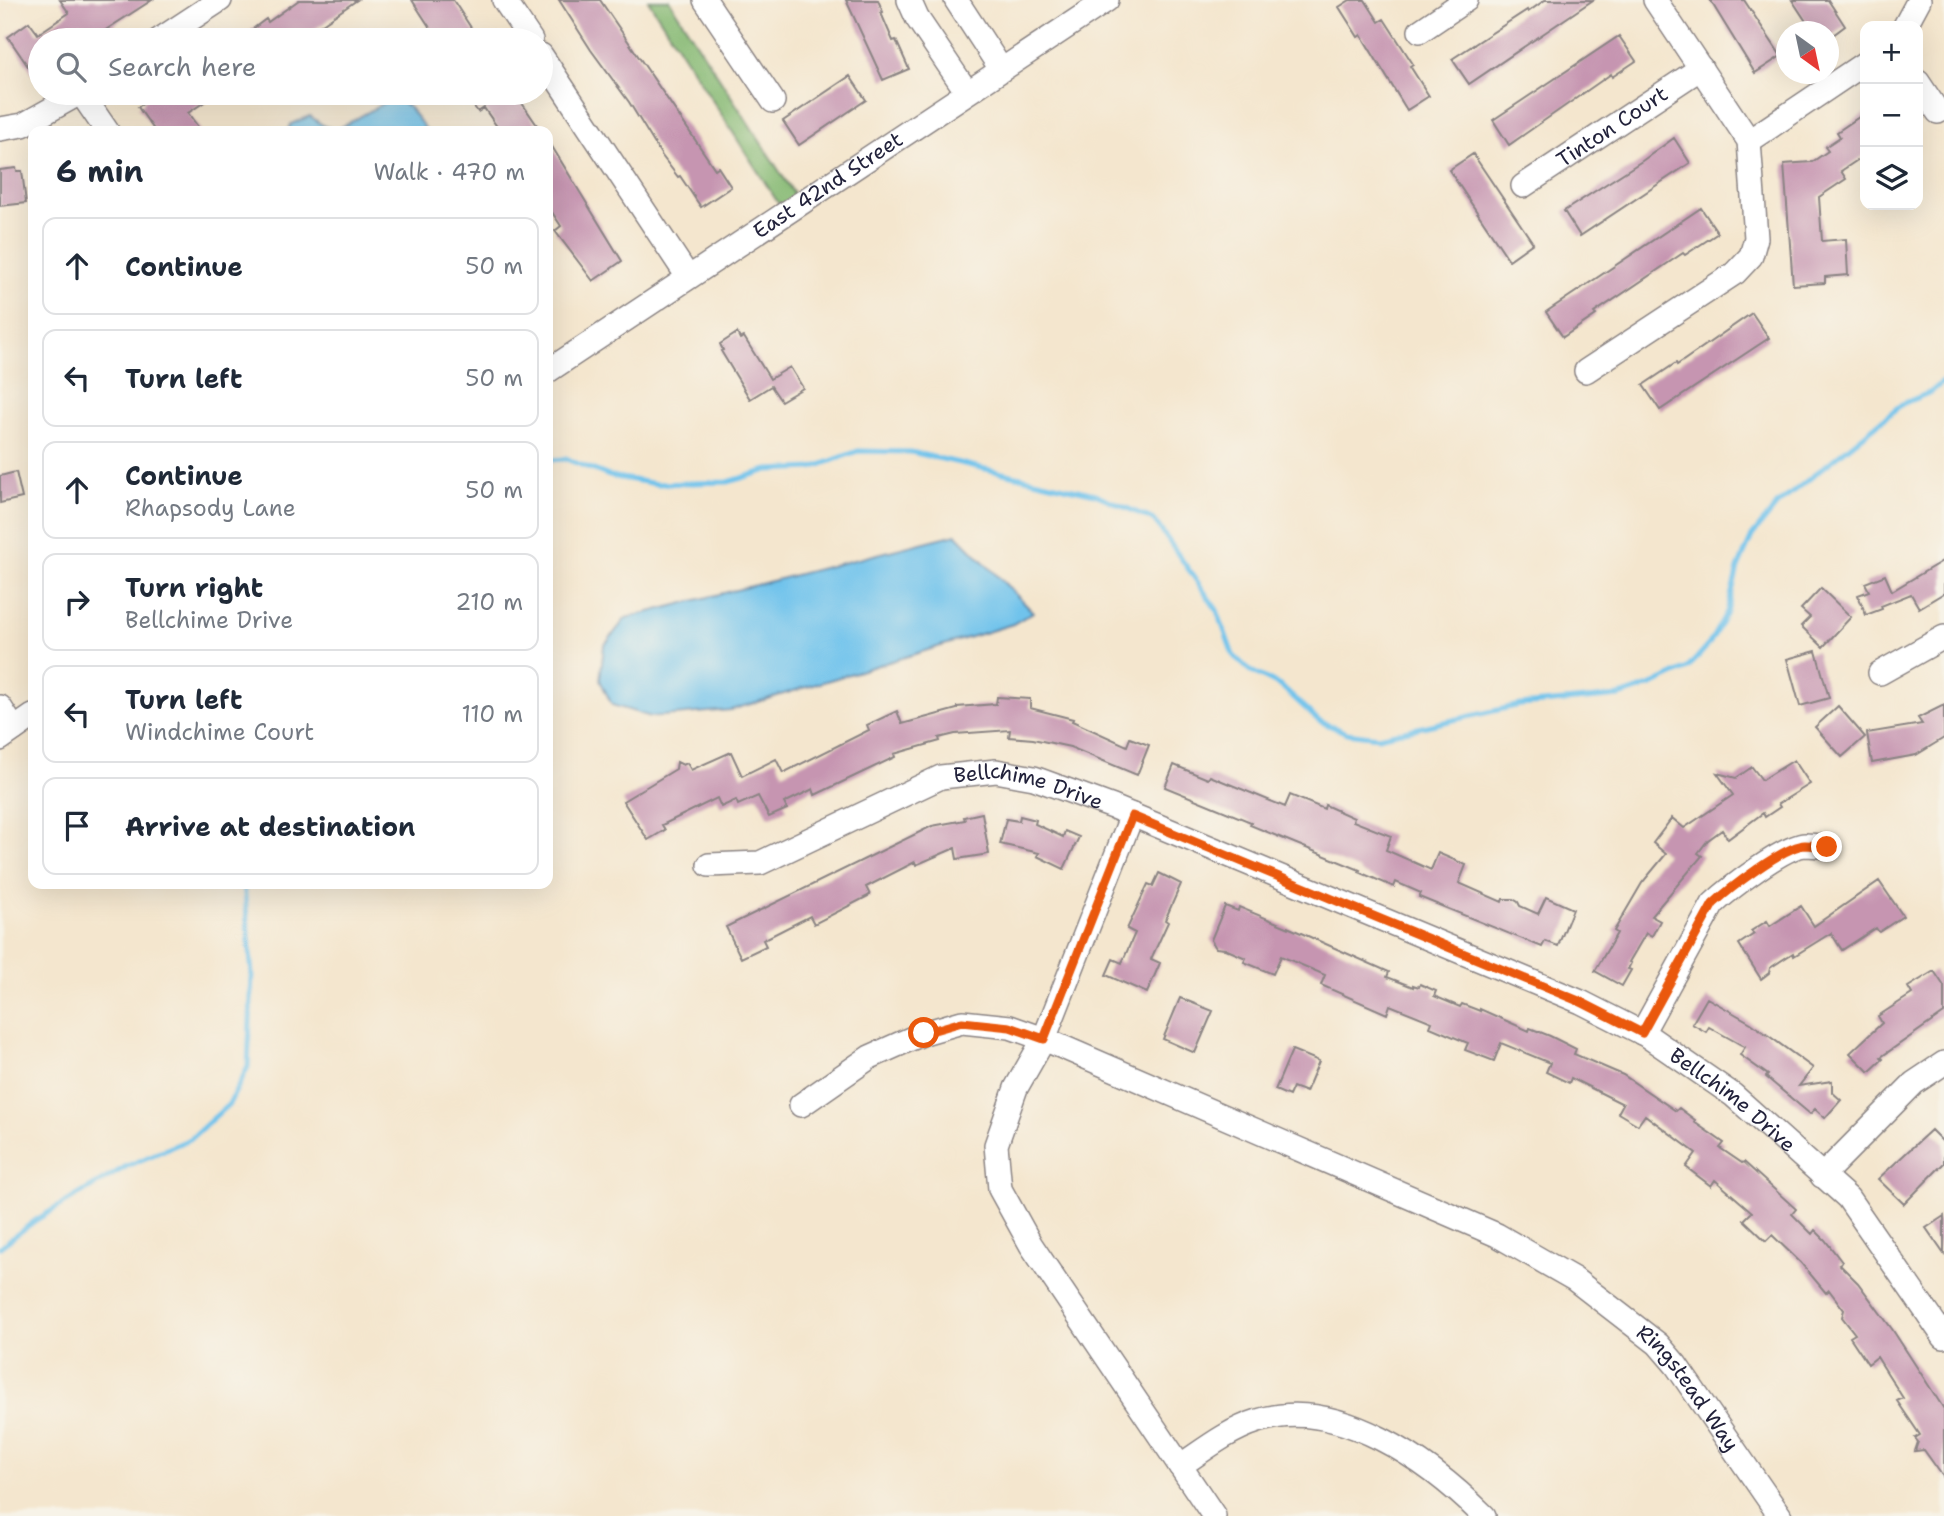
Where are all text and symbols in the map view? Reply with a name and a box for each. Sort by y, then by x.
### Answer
north arrow [1776,21,1839,84]
map controls [1860,21,1923,210]
button: + [1860,21,1923,84]
search box [28,28,553,105]
icon: search [52,48,90,86]
text: Search here [108,49,257,84]
street label: Tinton Court [1551,80,1673,174]
button: − [1860,84,1923,147]
street label: East 42nd Street [748,125,908,245]
button: layers [1860,147,1923,210]
text: 6 min [56,151,143,192]
text: Walk · 470 m [373,157,525,187]
icon: ahead [58,247,96,285]
text: Continue [125,249,243,284]
text: 50 m [465,251,523,281]
icon: left [58,359,96,397]
text: Turn left [125,361,242,396]
text: 50 m [465,363,523,393]
text: Continue [125,458,243,493]
icon: ahead [58,471,96,509]
text: 50 m [465,475,523,505]
text: Rhapsody Lane [125,493,296,523]
text: Turn right [125,570,263,605]
icon: right [58,583,96,621]
text: 210 m [455,587,523,617]
text: Bellchime Drive [125,605,293,635]
text: Turn left [125,682,242,717]
icon: left [58,695,96,733]
text: 110 m [461,699,523,729]
text: Windchime Court [125,717,314,747]
street label: Bellchime Drive [952,757,1107,816]
icon: arrive [58,807,96,845]
text: Arrive at destination [125,809,415,844]
route end [1811,831,1842,862]
route start [908,1017,939,1048]
street label: Bellchime Drive [1664,1041,1802,1159]
street label: Ringstead Way [1631,1318,1745,1457]

